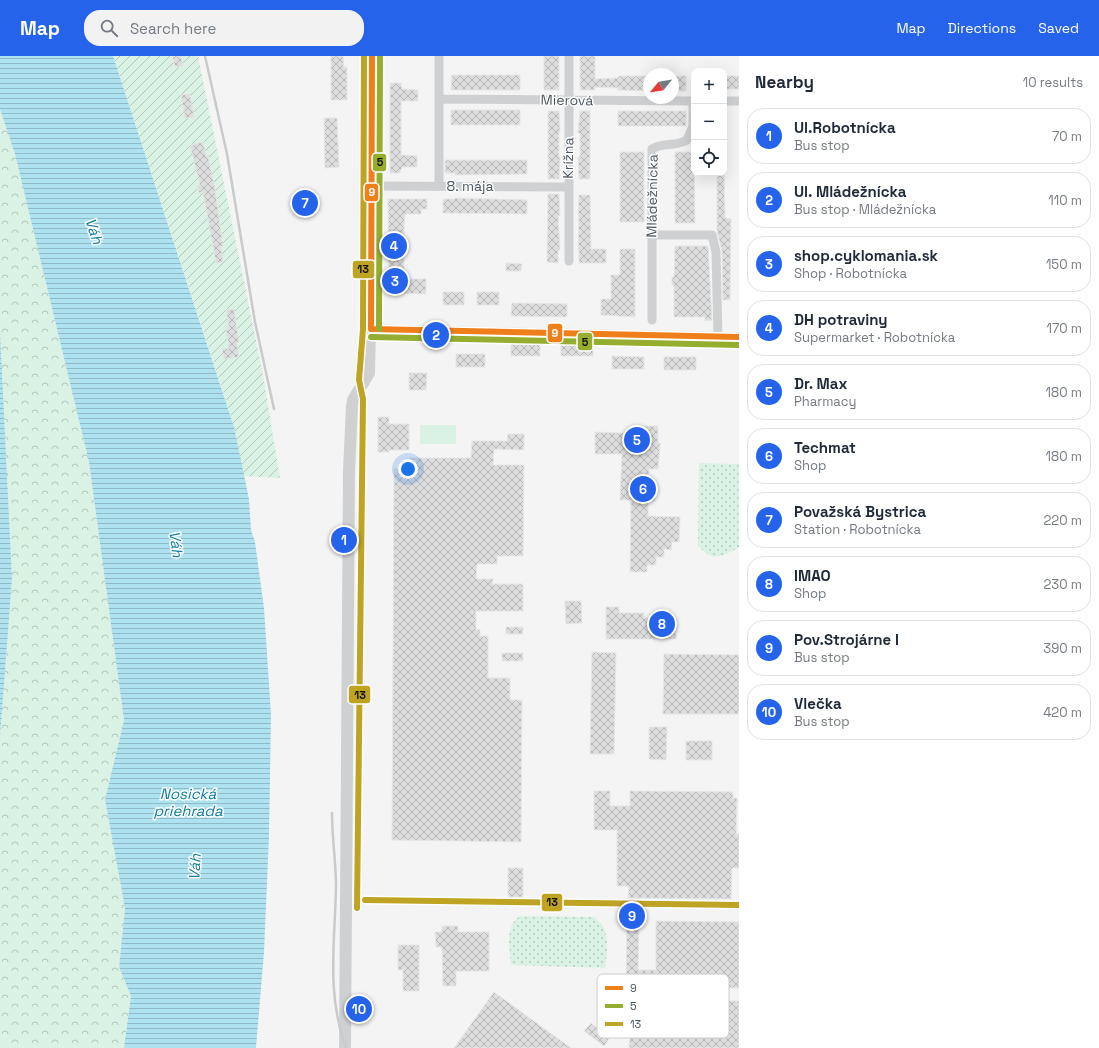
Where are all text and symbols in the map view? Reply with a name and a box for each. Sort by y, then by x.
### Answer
search box [84,10,364,46]
text: Map [20,16,60,41]
icon: search [98,17,120,39]
text: Search here [130,19,216,38]
text: Map [896,19,926,37]
text: Directions [948,19,1016,37]
text: Saved [1038,19,1079,37]
north arrow [643,68,679,104]
map controls [691,68,727,176]
button: + [691,68,727,104]
text: Nearby [755,71,814,93]
text: 10 results [1023,74,1083,91]
street label: Mierová [541,91,593,109]
button: − [691,104,727,140]
text: Ul.Robotnícka [794,118,896,137]
text: 1 [766,128,772,145]
text: 70 m [1052,128,1082,145]
street label: Krížna [559,137,577,179]
text: Bus stop [794,137,850,154]
button: locate [691,140,727,176]
line badge: 5 [372,153,387,172]
street label: Mládežnícka [642,154,662,238]
text: 5 [377,155,384,169]
street label: 8. mája [446,177,494,195]
text: Ul. Mládežnícka [794,182,907,201]
line badge: 9 [364,183,379,202]
text: 9 [369,185,376,199]
pin: 7 [292,188,318,218]
text: 2 [765,192,773,209]
text: 110 m [1048,192,1082,209]
text: Bus stop · Mládežnícka [794,201,936,218]
water label: Váh [81,215,108,247]
pin: 4 [381,231,407,261]
text: shop.cyklomania.sk [794,246,938,265]
text: 3 [765,256,773,273]
text: 150 m [1046,256,1082,273]
line badge: 13 [352,260,375,279]
text: 13 [357,262,369,276]
text: Shop · Robotnícka [794,265,907,282]
pin: 3 [382,266,408,296]
text: DH potraviny [794,310,888,329]
pin: 2 [423,320,449,350]
text: 4 [765,320,773,337]
text: 170 m [1046,320,1082,337]
line badge: 9 [547,323,563,343]
text: 9 [552,326,559,340]
text: Supermarket · Robotnícka [794,329,955,346]
line badge: 5 [577,332,593,351]
text: 5 [582,335,589,349]
text: Dr. Max [794,374,847,393]
text: 5 [765,384,773,401]
text: 180 m [1046,384,1082,401]
text: Pharmacy [794,393,856,410]
pin: 5 [624,425,650,455]
text: Techmat [794,438,856,457]
text: 6 [765,448,773,465]
text: 180 m [1046,448,1082,465]
text: Shop [794,457,826,474]
your location [398,459,418,479]
pin: 6 [630,474,656,504]
text: Považská Bystrica [794,502,926,521]
text: 7 [765,512,773,529]
text: 220 m [1043,512,1082,529]
text: Station · Robotnícka [794,521,921,538]
pin: 1 [331,525,357,555]
water label: Váh [165,529,188,559]
text: IMAO [794,566,831,585]
text: 8 [765,576,773,593]
text: 230 m [1044,576,1082,593]
text: Shop [794,585,826,602]
pin: 8 [649,609,675,639]
text: Pov.Strojárne I [794,630,899,649]
text: 9 [765,640,773,657]
text: 390 m [1043,640,1082,657]
text: Bus stop [794,649,850,666]
line badge: 13 [348,685,371,704]
text: 13 [354,688,366,702]
text: Vlečka [794,694,842,713]
text: 10 [762,704,776,721]
text: 420 m [1043,704,1082,721]
text: Bus stop [794,713,850,730]
water label: Nosická priehrada [153,784,223,820]
water label: Váh [184,852,205,881]
line badge: 13 [541,893,563,912]
text: 13 [546,895,558,909]
pin: 9 [619,901,645,931]
legend [597,974,729,1038]
text: 9 [630,981,637,995]
pin: 10 [346,994,372,1024]
text: 5 [630,999,637,1013]
text: 13 [630,1017,642,1031]

